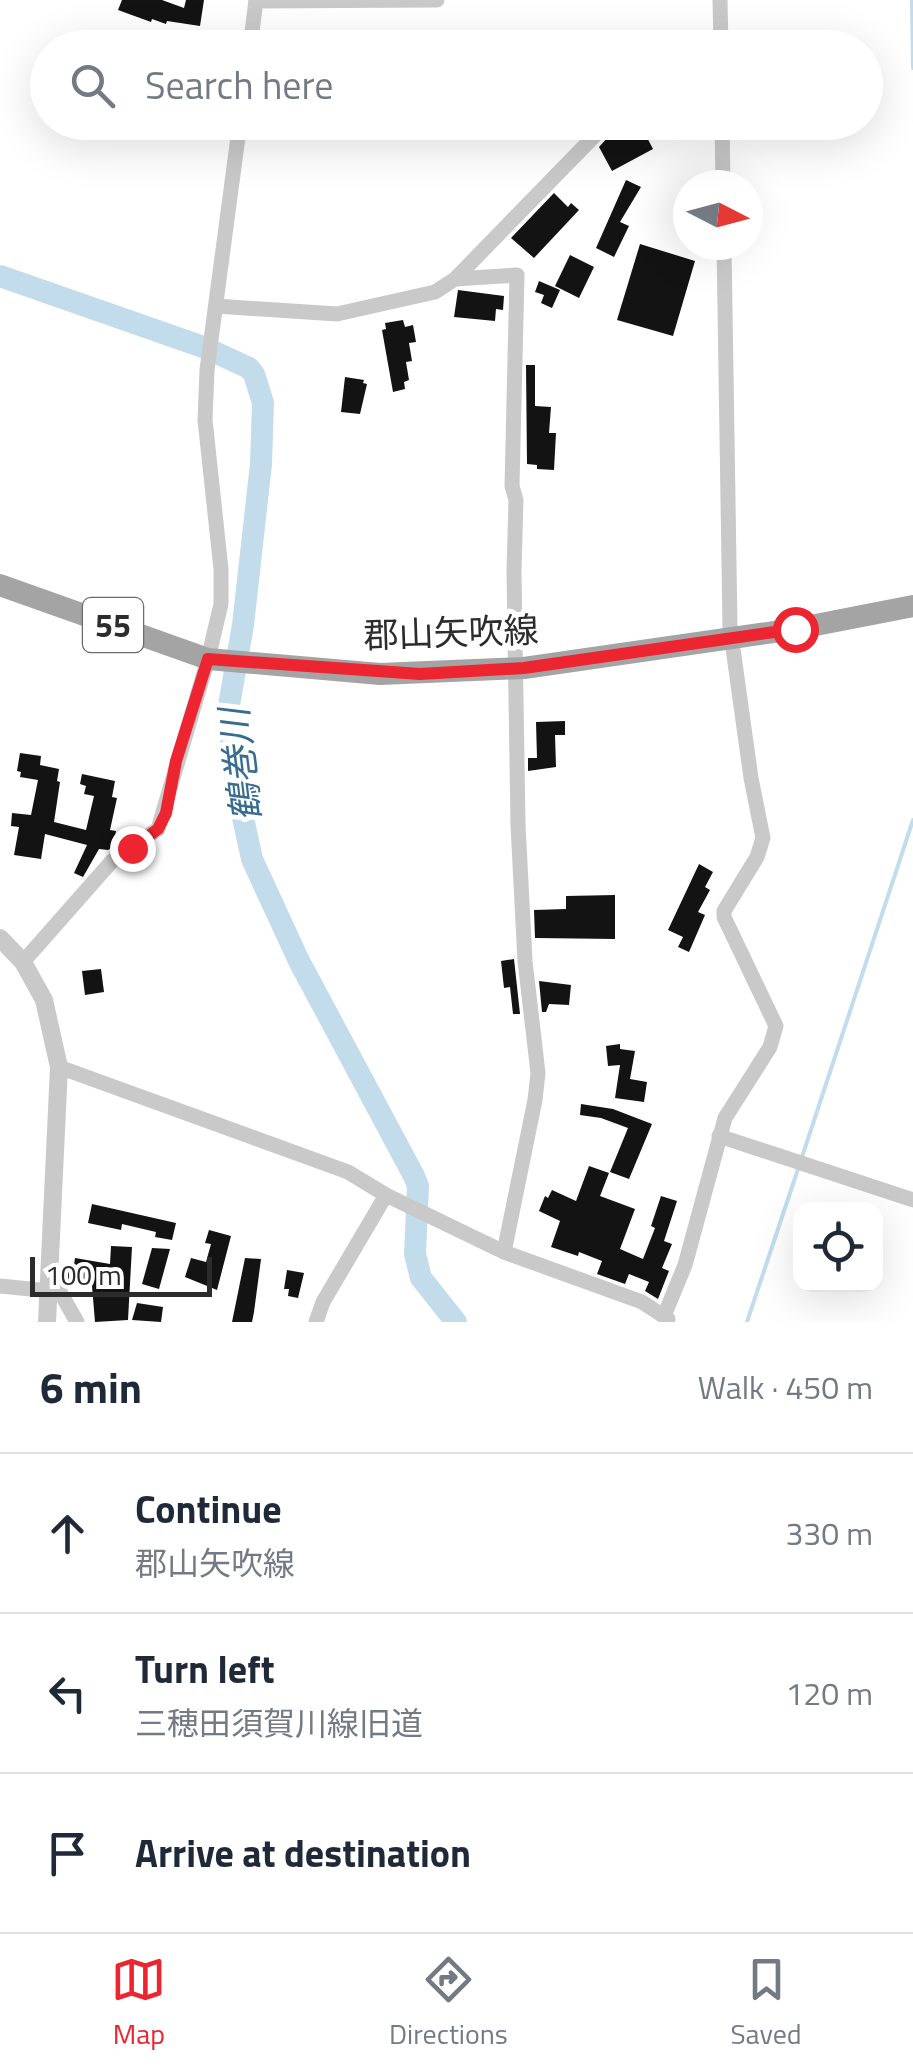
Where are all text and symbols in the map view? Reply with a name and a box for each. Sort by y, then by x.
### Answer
search box [30,30,883,140]
text: Search here [145,56,333,114]
icon: search [65,58,120,113]
north arrow [673,170,763,260]
road number: 55 [83,598,143,652]
street label: 郡山矢吹線 [363,602,539,662]
route start [773,607,819,653]
water label: 鶴巻川 [204,701,276,825]
route end [110,826,156,872]
map controls [793,1202,883,1292]
button: locate [793,1202,883,1292]
scale bar [30,1252,212,1296]
text: 100 m [45,1253,122,1296]
text: 6 min [40,1355,142,1419]
text: Walk · 450 m [698,1363,873,1411]
text: Continue [135,1480,282,1538]
icon: ahead [40,1506,95,1561]
text: 330 m [785,1509,873,1557]
text: 郡山矢吹線 [135,1539,295,1587]
text: Turn left [135,1640,275,1698]
icon: left [40,1666,95,1721]
text: 120 m [785,1669,873,1717]
text: 三穂田須賀川線旧道 [135,1699,423,1747]
text: Arrive at destination [135,1824,471,1882]
icon: arrive [40,1826,95,1881]
tab: Map [111,1952,166,2055]
tab: Directions [389,1952,508,2055]
tab: Saved [730,1952,802,2055]

